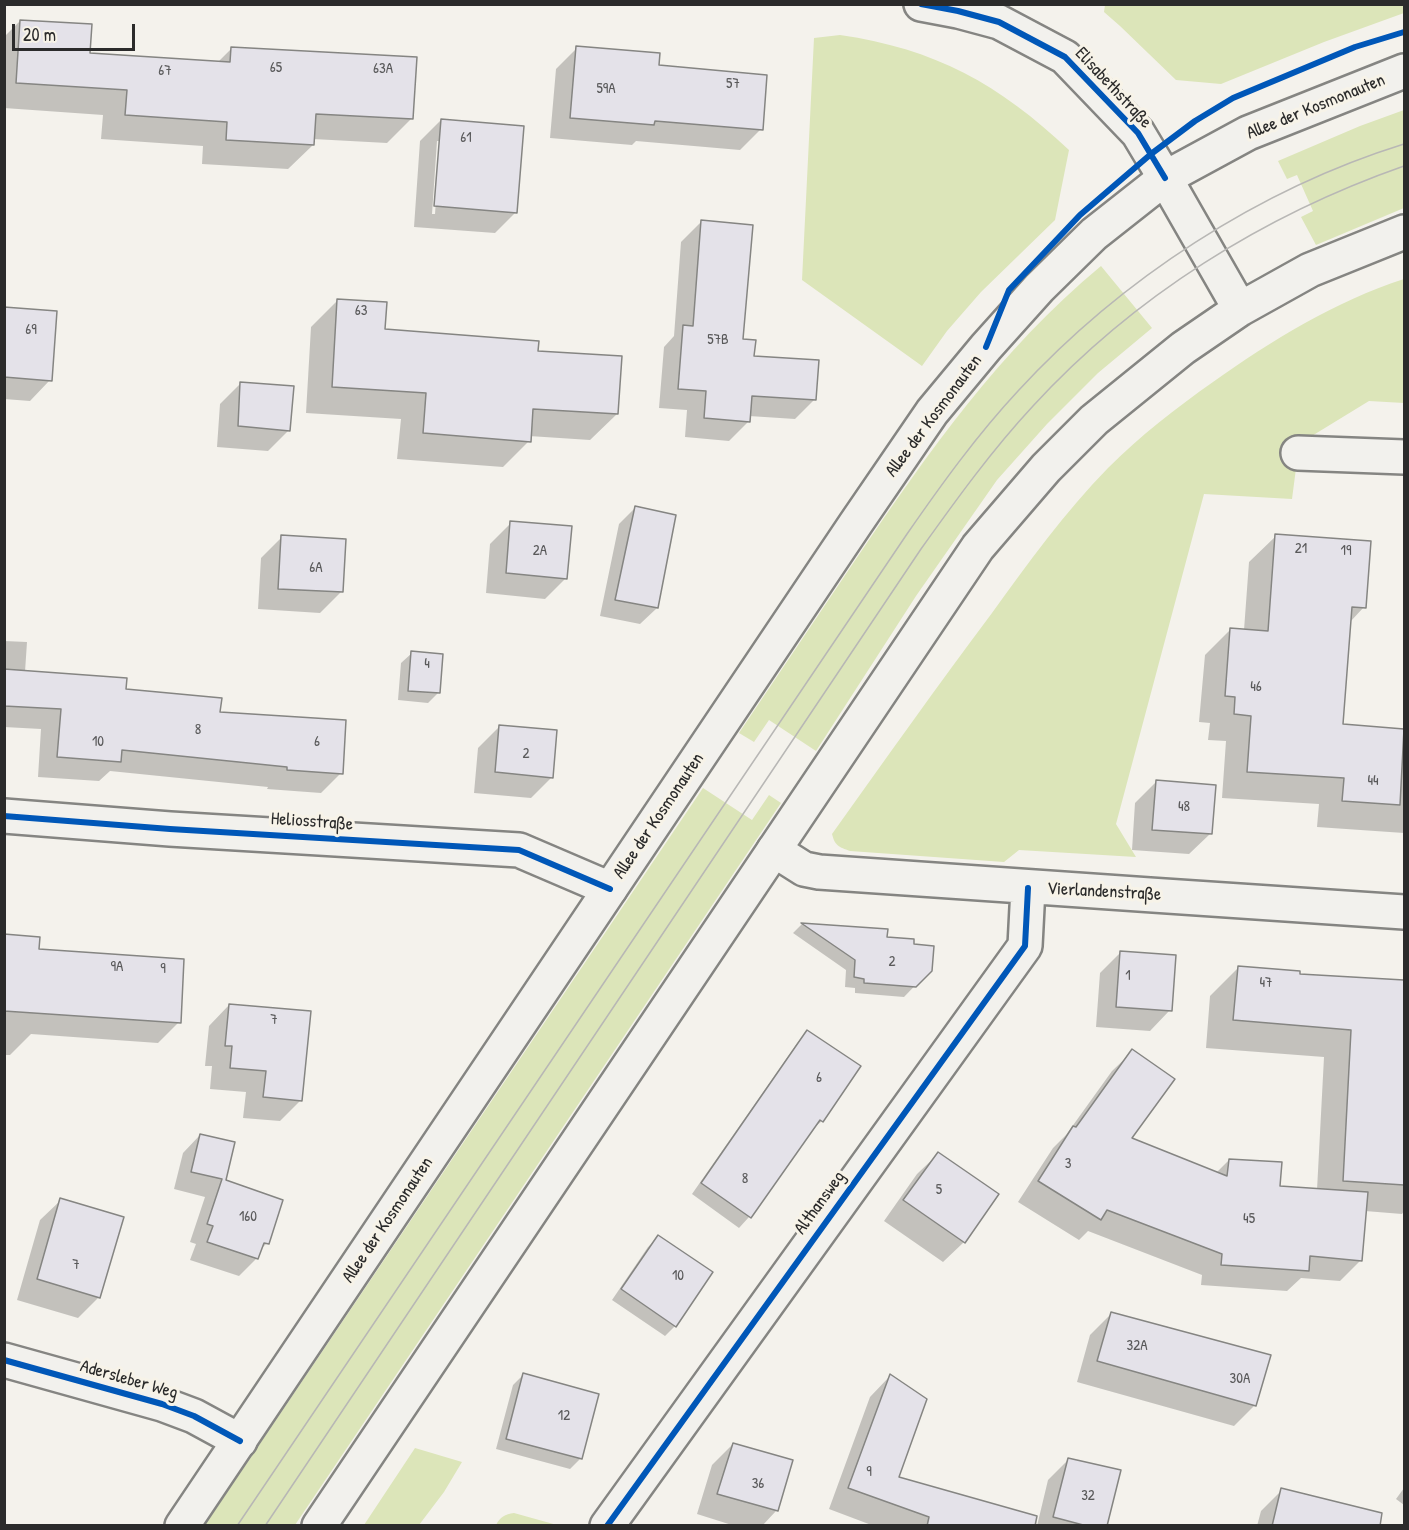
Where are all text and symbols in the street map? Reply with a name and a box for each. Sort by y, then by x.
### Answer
scale bar [15,12,138,50]
text: 20 m [23,22,56,47]
street label: Elisabethstraße [1070,43,1156,133]
house number: 65 [270,59,282,77]
house number: 63A [373,60,393,78]
house number: 67 [158,62,172,80]
street label: Allee der Kosmonauten [1244,69,1388,145]
house number: 57 [726,75,740,93]
house number: 59A [596,80,616,98]
house number: 61 [460,129,472,147]
house number: 63 [355,302,367,320]
house number: 69 [25,321,37,339]
house number: 57B [707,331,729,349]
street label: Allee der Kosmonauten [881,351,987,481]
house number: 21 [1295,540,1307,558]
house number: 2A [533,542,547,560]
house number: 19 [1341,542,1351,560]
house number: 6A [309,559,323,577]
house number: 4 [424,655,430,673]
house number: 46 [1250,678,1262,696]
house number: 8 [195,721,201,739]
house number: 10 [92,733,104,751]
house number: 6 [314,733,320,751]
house number: 2 [522,745,530,763]
street label: Allee der Kosmonauten [609,749,709,883]
house number: 44 [1367,772,1379,790]
house number: 48 [1178,798,1190,816]
street label: Heliosstraße [270,808,354,836]
street label: Vierlandenstraße [1046,878,1162,906]
house number: 2 [888,953,896,971]
house number: 9A [111,958,123,976]
house number: 9 [160,960,166,978]
house number: 1 [1125,967,1131,985]
house number: 47 [1259,974,1273,992]
house number: 7 [270,1011,278,1029]
house number: 6 [816,1069,822,1087]
street label: Allee der Kosmonauten [338,1153,438,1287]
house number: 3 [1065,1155,1071,1173]
street label: Althansweg [790,1167,850,1239]
house number: 8 [742,1170,748,1188]
house number: 5 [936,1181,942,1199]
house number: 160 [239,1208,257,1226]
house number: 45 [1243,1210,1255,1228]
house number: 7 [72,1256,80,1274]
house number: 10 [672,1267,684,1285]
house number: 32A [1126,1337,1148,1355]
street label: Adersleber Weg [78,1356,180,1404]
house number: 30A [1230,1370,1250,1388]
house number: 12 [558,1407,570,1425]
house number: 9 [866,1463,872,1481]
house number: 36 [752,1475,764,1493]
house number: 32 [1081,1487,1095,1505]

